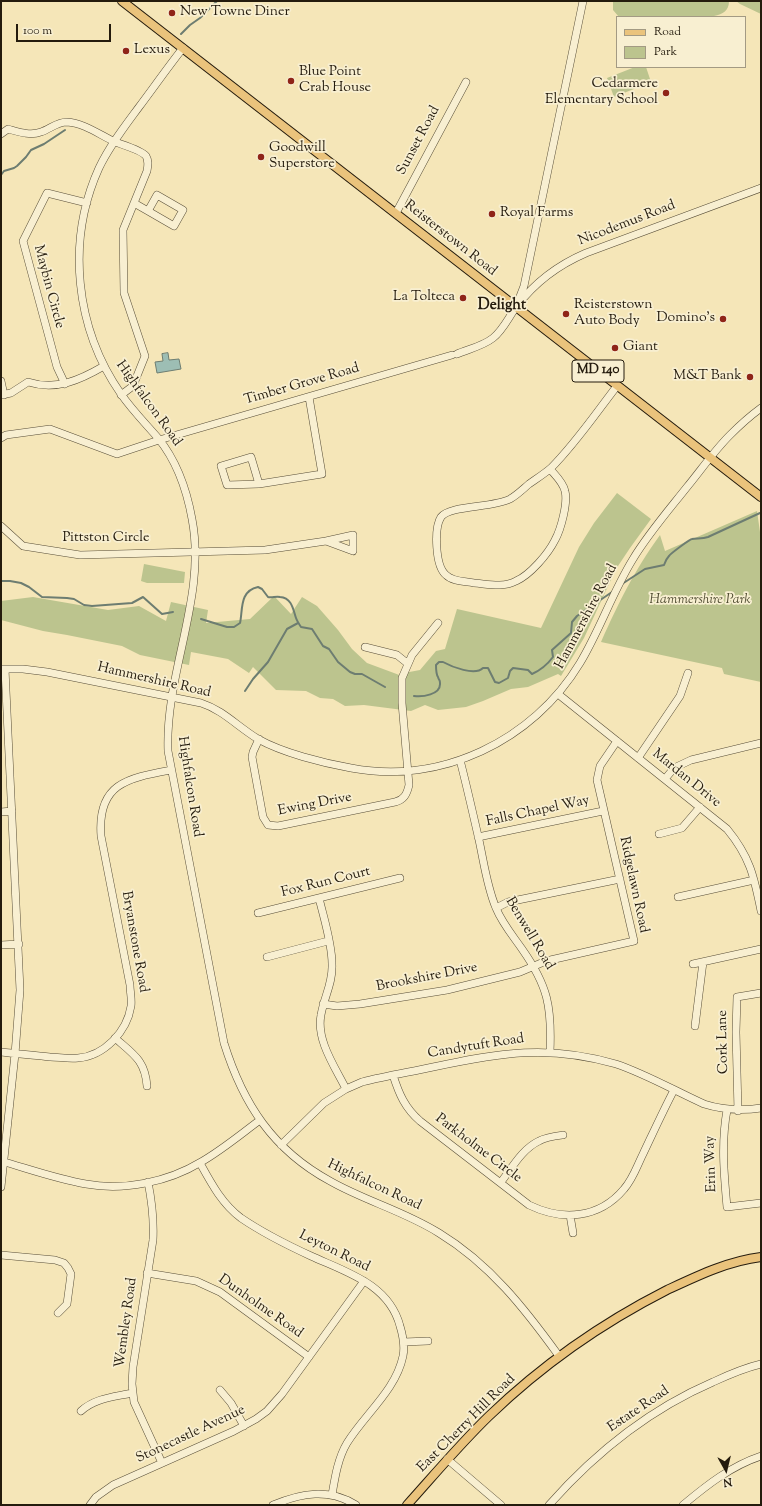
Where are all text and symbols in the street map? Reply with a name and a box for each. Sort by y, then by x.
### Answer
place label: New Towne Diner [180,5,290,21]
marker: New Towne Diner [167,8,177,18]
scale bar [18,16,113,42]
legend [616,16,746,68]
text: 100 m [23,22,52,40]
text: Road [654,23,681,41]
place label: Lexus [134,43,170,59]
text: Park [654,43,677,61]
marker: Lexus [121,46,131,56]
place label: Blue Point Crab House [299,65,371,98]
marker: Blue Point Crab House [286,76,296,86]
place label: Cedarmere Elementary School [545,77,658,110]
marker: Cedarmere Elementary School [661,88,671,98]
street label: Sunset Road [394,104,444,178]
place label: Goodwill Superstore [269,141,335,174]
marker: Goodwill Superstore [256,152,266,162]
street label: Reisterstown Road [400,198,500,280]
street label: Nicodemus Road [576,198,678,250]
place label: Royal Farms [500,206,573,222]
marker: Royal Farms [487,209,497,219]
street label: Maybin Circle [29,243,67,331]
place label: La Tolteca [393,290,455,306]
marker: La Tolteca [458,293,468,303]
district label: Delight [478,297,526,315]
place label: Reisterstown Auto Body [574,298,652,330]
marker: Reisterstown Auto Body [561,309,571,319]
place label: Domino's [657,311,715,327]
marker: Domino's [718,314,728,324]
place label: Giant [623,340,658,356]
marker: Giant [610,343,620,353]
street label: Highfalcon Road [111,358,185,450]
road number: MD 140 [572,360,624,382]
street label: Timber Grove Road [243,361,361,409]
place label: M&T Bank [673,369,742,385]
marker: M&T Bank [745,372,755,382]
street label: Pittston Circle [62,531,150,547]
street label: Hammershire Road [552,562,622,672]
park label: Hammershire Park [649,593,751,609]
street label: Hammershire Road [96,660,212,702]
street label: Highfalcon Road [173,735,205,839]
street label: Mardan Drive [648,746,724,812]
street label: Ewing Drive [277,790,353,820]
street label: Falls Chapel Way [485,793,591,831]
street label: Ridgelawn Road [615,835,651,935]
street label: Fox Run Court [280,864,372,902]
street label: Bryanstone Road [117,890,151,994]
street label: Benwell Road [501,895,557,973]
street label: Brookshire Drive [375,960,479,996]
street label: Cork Lane [715,1010,733,1074]
street label: Candytuft Road [427,1031,525,1063]
street label: Parkholme Circle [431,1111,525,1187]
street label: Erin Way [703,1135,721,1193]
street label: Highfalcon Road [324,1157,424,1215]
street label: Leyton Road [296,1228,372,1276]
street label: Dunholme Road [214,1272,306,1342]
street label: Wembley Road [112,1277,142,1369]
street label: East Cherry Hill Road [414,1371,520,1477]
street label: Estate Road [605,1383,673,1437]
street label: Stonecastle Avenue [134,1402,248,1468]
north arrow [706,1450,746,1490]
text: N [722,1473,733,1490]

